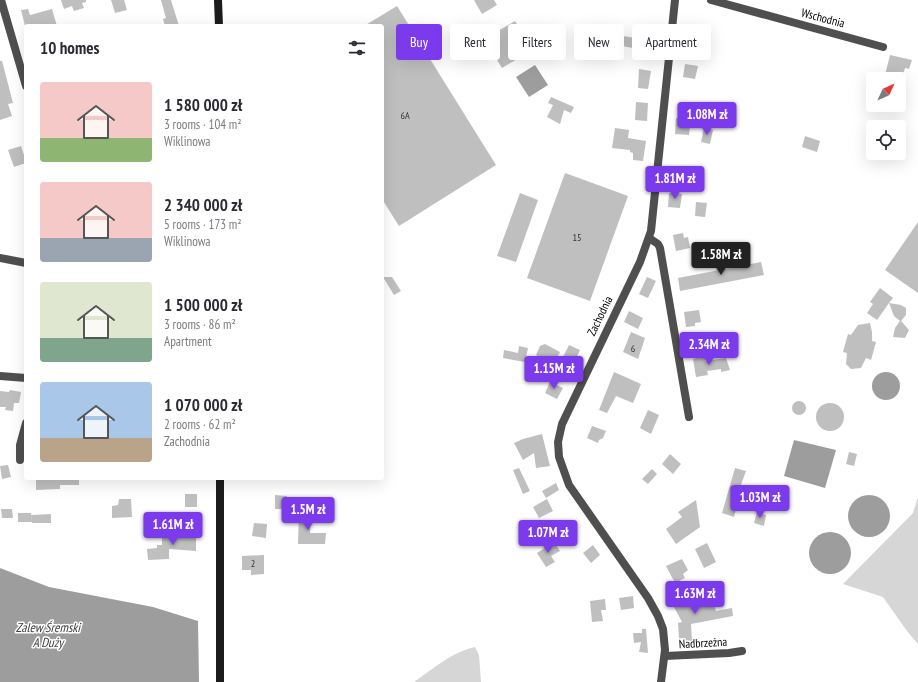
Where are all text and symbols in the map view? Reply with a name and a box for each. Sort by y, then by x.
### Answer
street label: Wschodnia [800,5,847,31]
chip: Buy [396,24,442,60]
chip: Rent [450,24,500,60]
chip: Filters [508,24,566,60]
chip: New [574,24,624,60]
chip: Apartment [632,24,711,60]
text: 10 homes [40,37,99,59]
icon: filters [346,37,368,59]
north arrow [866,72,906,112]
map controls [866,72,906,160]
text: 1 580 000 zł [164,94,242,116]
icon: home [72,98,120,146]
pin: 1.08M zł [666,102,748,136]
text: 1.08M zł [686,106,728,123]
house number: 6A [400,109,410,122]
text: 3 rooms · 104 m² [164,116,242,133]
button: locate [866,120,906,160]
text: Wiklinowa [164,133,211,150]
pin: 1.81M zł [634,166,716,200]
text: 1.81M zł [654,170,696,187]
text: 2 340 000 zł [164,194,242,216]
icon: home [72,198,120,246]
text: 5 rooms · 173 m² [164,216,242,233]
house number: 15 [573,231,582,244]
text: Wiklinowa [164,233,211,250]
pin: 1.58M zł [680,242,762,276]
text: 1.58M zł [700,246,742,263]
street label: Zachodnia [583,293,616,338]
text: 1 500 000 zł [164,294,242,316]
icon: home [72,298,120,346]
text: 3 rooms · 86 m² [164,316,236,333]
pin: 2.34M zł [668,332,750,366]
text: Apartment [164,333,212,350]
text: 2.34M zł [688,336,730,353]
house number: 6 [631,342,636,355]
pin: 1.15M zł [513,356,595,390]
text: 1.15M zł [533,360,575,377]
text: 1 070 000 zł [164,394,242,416]
icon: home [72,398,120,446]
text: 2 rooms · 62 m² [164,416,236,433]
text: Zachodnia [164,433,210,450]
pin: 1.03M zł [719,485,801,519]
text: 1.03M zł [739,489,781,506]
pin: 1.5M zł [271,497,345,531]
text: 1.5M zł [291,501,325,518]
pin: 1.61M zł [132,512,214,546]
text: 1.61M zł [152,516,194,533]
pin: 1.07M zł [507,520,589,554]
text: 1.07M zł [527,524,569,541]
house number: 2 [251,557,255,570]
pin: 1.63M zł [654,581,736,615]
text: 1.63M zł [674,585,716,602]
water label: Zalew Śremski A Duży [16,619,82,651]
street label: Nadbrzeżna [678,634,728,651]

